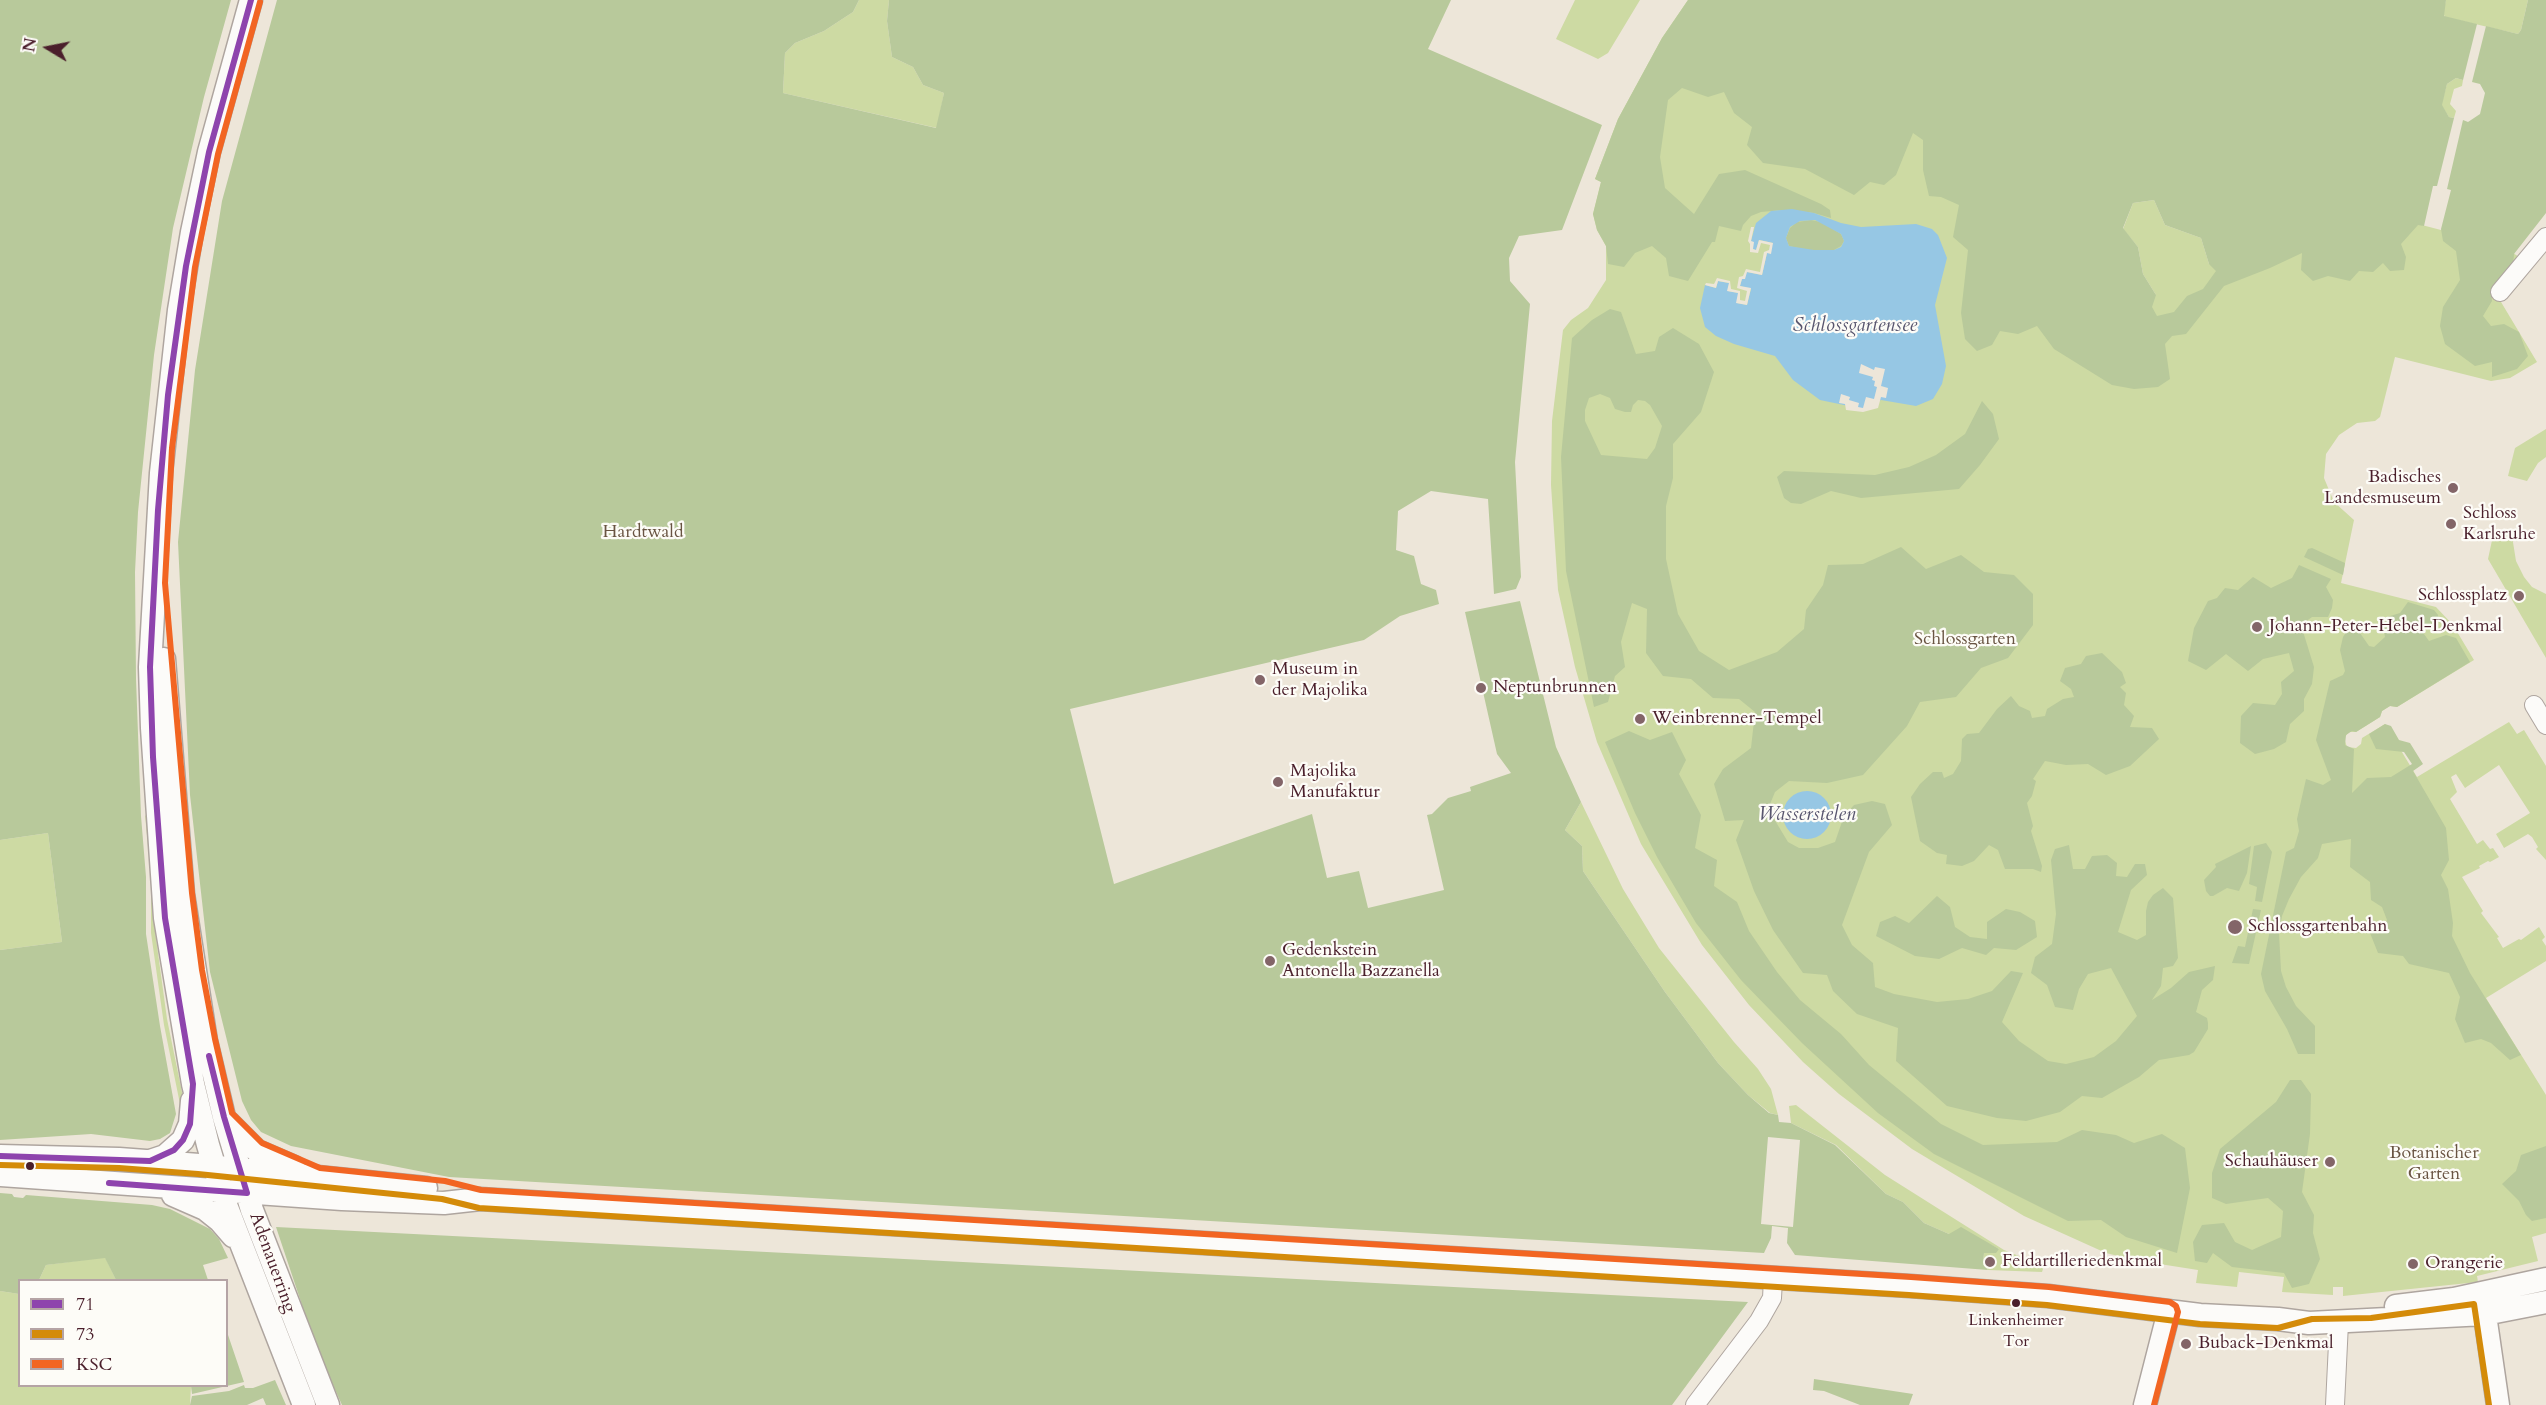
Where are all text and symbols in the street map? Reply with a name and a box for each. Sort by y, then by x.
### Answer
north arrow [18,18,78,78]
text: N [18,36,42,54]
water label: Schlossgartensee [1793,314,1917,338]
place label: Badisches Landesmuseum [2324,467,2441,510]
marker: Badisches Landesmuseum [2446,481,2460,495]
place label: Schloss Karlsruhe [2463,503,2536,546]
marker: Schloss Karlsruhe [2444,517,2458,531]
park label: Hardtwald [602,522,684,544]
place label: Schlossplatz [2418,585,2507,607]
marker: Schlossplatz [2512,589,2526,603]
place label: Johann-Peter-Hebel-Denkmal [2269,616,2502,638]
marker: Johann-Peter-Hebel-Denkmal [2250,620,2264,634]
park label: Schlossgarten [1914,629,2016,651]
place label: Museum in der Majolika [1272,659,1368,702]
marker: Museum in der Majolika [1253,673,1267,687]
place label: Neptunbrunnen [1493,677,1617,699]
marker: Neptunbrunnen [1474,681,1488,695]
place label: Weinbrenner-Tempel [1652,708,1822,730]
marker: Weinbrenner-Tempel [1633,712,1647,726]
place label: Majolika Manufaktur [1290,761,1380,804]
marker: Majolika Manufaktur [1271,775,1285,789]
water label: Wasserstelen [1758,803,1856,827]
place label: Schlossgartenbahn [2248,916,2388,938]
marker: Schlossgartenbahn [2226,918,2244,936]
place label: Gedenkstein Antonella Bazzanella [1282,940,1440,982]
marker: Gedenkstein Antonella Bazzanella [1263,954,1277,968]
park label: Botanischer Garten [2389,1143,2479,1186]
place label: Schauhäuser [2225,1151,2318,1173]
marker: Schauhäuser [2323,1155,2337,1169]
unlabelled marker [24,1160,36,1172]
street label: Adenauerring [244,1210,300,1316]
place label: Feldartilleriedenkmal [2002,1251,2162,1273]
place label: Orangerie [2425,1253,2503,1275]
marker: Feldartilleriedenkmal [1983,1255,1997,1269]
marker: Orangerie [2406,1257,2420,1271]
legend [18,1279,228,1387]
text: 71 [76,1292,94,1317]
marker: Linkenheimer Tor [2010,1297,2022,1309]
place label: Linkenheimer Tor [1968,1311,2064,1349]
text: 73 [76,1322,94,1347]
place label: Buback-Denkmal [2198,1333,2334,1355]
marker: Buback-Denkmal [2179,1337,2193,1351]
text: KSC [76,1352,112,1377]

